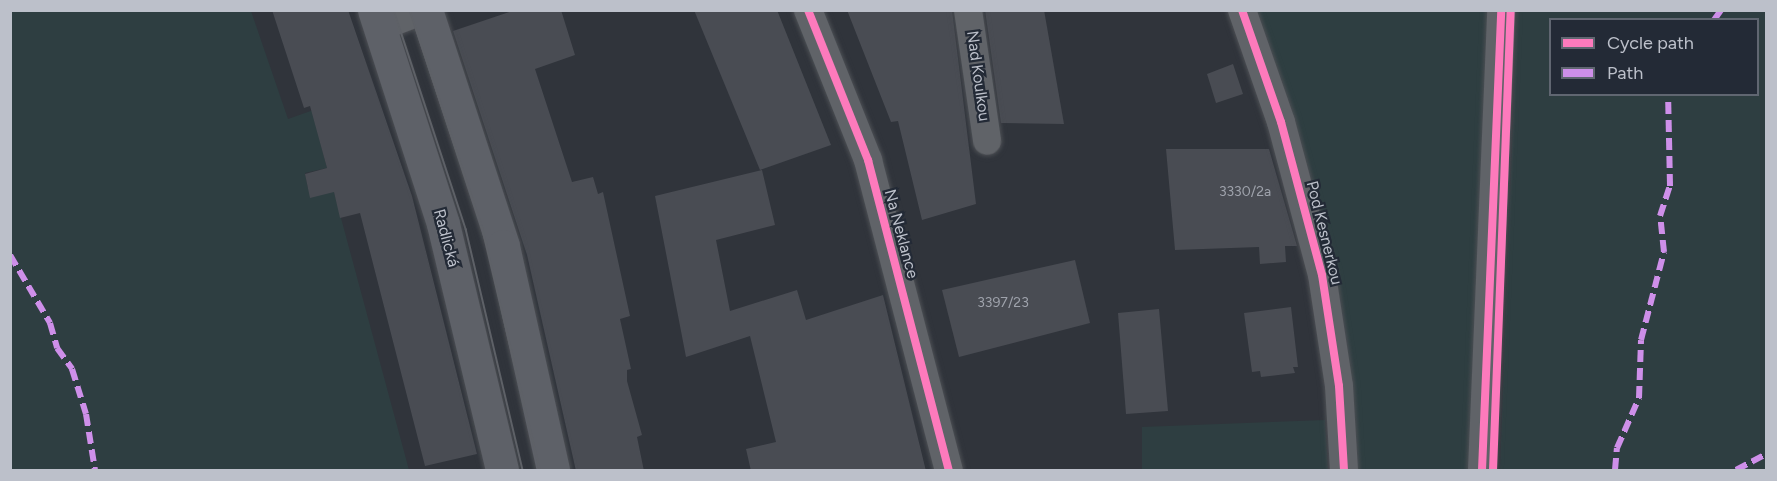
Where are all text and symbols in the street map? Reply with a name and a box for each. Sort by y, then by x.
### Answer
legend [1549,18,1759,96]
street label: Nad Koulkou [962,30,994,122]
text: Cycle path [1607,32,1694,54]
text: Path [1607,62,1643,84]
street label: Pod Kesnerkou [1302,179,1346,287]
house number: 3330/2a [1219,184,1271,200]
street label: Na Neklance [880,187,922,281]
street label: Radlická [429,207,463,269]
house number: 3397/23 [977,295,1029,311]

